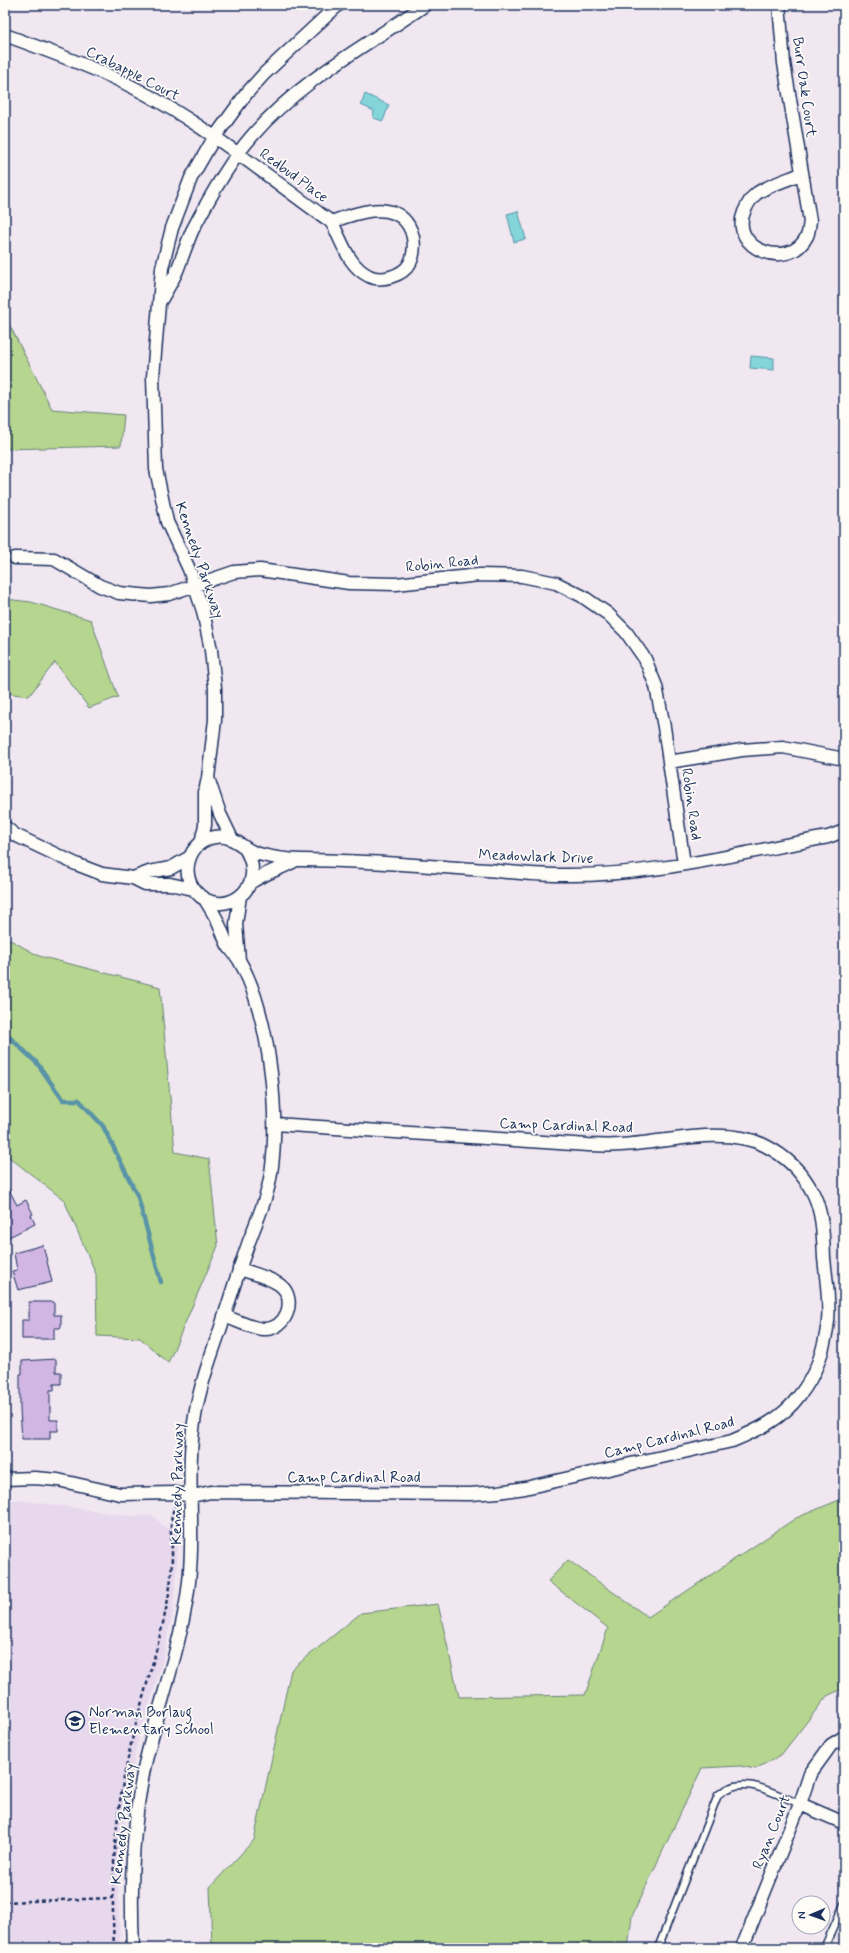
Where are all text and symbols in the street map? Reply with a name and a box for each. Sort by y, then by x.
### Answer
street label: Burr Oak Court [787,36,821,139]
street label: Crabapple Court [82,42,183,106]
street label: Redbud Place [255,144,332,208]
street label: Kennedy Parkway [170,499,228,621]
street label: Robin Road [405,550,479,578]
street label: Robin Road [676,767,706,842]
street label: Meadowlark Drive [478,845,594,869]
street label: Camp Cardinal Road [499,1114,633,1138]
street label: Camp Cardinal Road [602,1412,737,1464]
street label: Kennedy Parkway [167,1423,189,1545]
street label: Camp Cardinal Road [287,1468,421,1488]
place label: Norman Borlaug Elementary School [89,1703,214,1740]
school or university icon: Norman Borlaug Elementary School [64,1710,86,1732]
street label: Kennedy Parkway [107,1762,141,1886]
street label: Ryan Court [748,1792,796,1873]
north arrow [791,1895,831,1935]
text: N [795,1911,809,1919]

